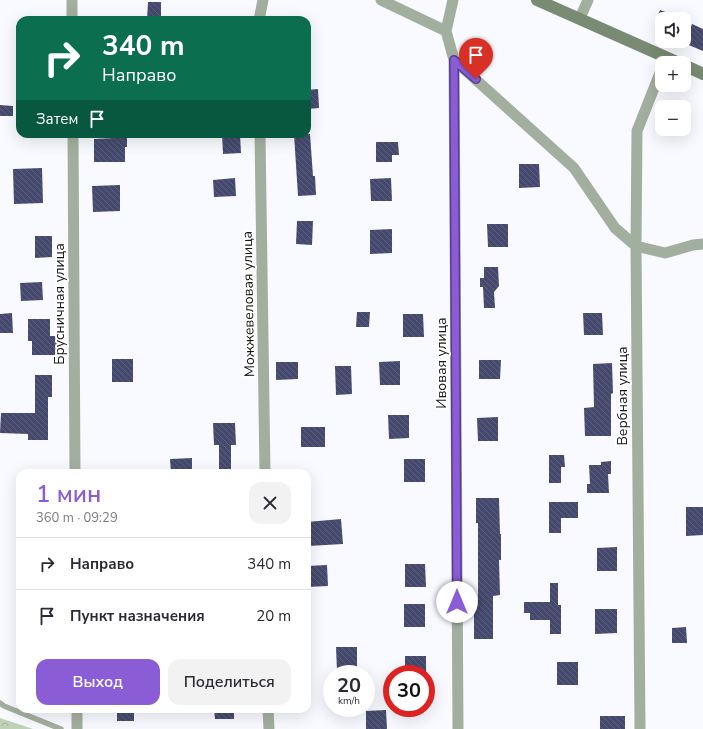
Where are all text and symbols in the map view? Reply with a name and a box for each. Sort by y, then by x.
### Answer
map controls [655,12,691,136]
button: sound [655,12,691,48]
text: 340 m [102,27,185,65]
icon: right [36,32,88,84]
pin [459,38,493,79]
icon: arrive [465,44,487,66]
button: + [655,56,691,92]
text: Направо [102,63,176,87]
button: − [655,100,691,136]
icon: arrive [86,108,108,130]
text: Затем [36,109,78,129]
street label: Можжевеловая улица [238,231,259,377]
street label: Брусничная улица [50,243,69,365]
street label: Ивовая улица [432,317,451,409]
street label: Вербная улица [613,346,632,446]
text: 1 мин [36,478,101,510]
button: close [249,482,291,524]
text: 360 m · 09:29 [36,509,118,527]
icon: right [36,553,58,575]
text: Направо [70,554,134,574]
text: 340 m [247,554,291,574]
position arrow [436,581,478,623]
icon: arrive [36,605,58,627]
text: Пункт назначения [70,606,205,626]
text: 20 m [256,606,291,626]
button: Выход [36,659,160,705]
button: Поделиться [168,659,291,705]
speed limit sign: 30 [383,665,435,717]
text: 20 [337,672,361,699]
text: km/h [338,694,360,708]

